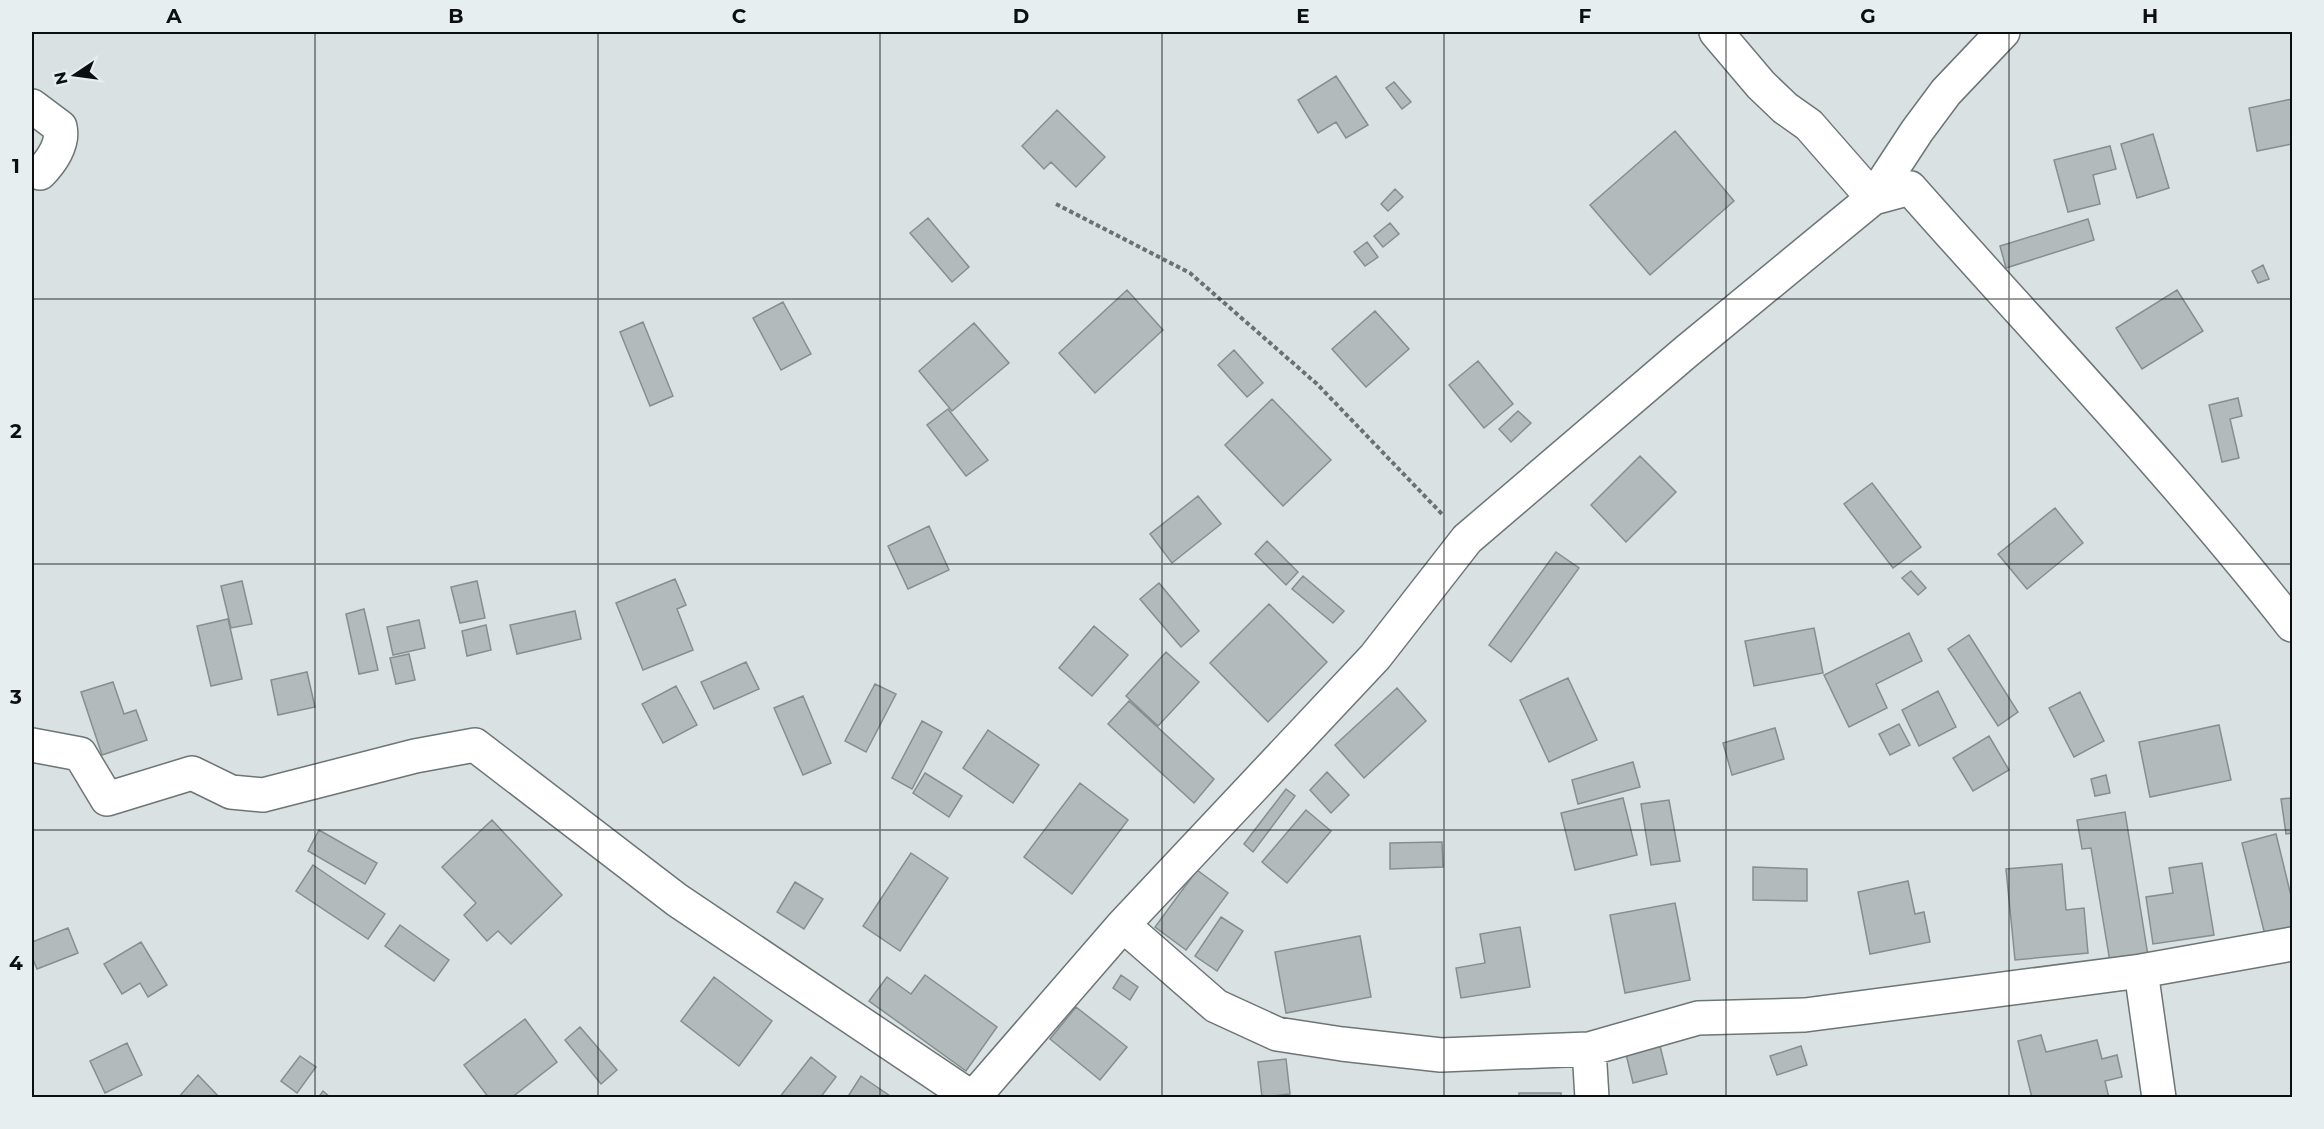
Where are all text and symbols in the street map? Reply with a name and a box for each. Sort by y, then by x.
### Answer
text: A [165,4,182,28]
text: B [448,4,464,28]
text: C [732,4,747,28]
text: D [1013,4,1029,28]
text: E [1296,4,1310,28]
text: F [1579,4,1592,28]
text: G [1860,4,1876,28]
text: H [2142,4,2158,28]
north arrow [45,45,105,105]
text: N [50,70,72,87]
text: 1 [12,154,20,178]
text: 2 [10,419,22,443]
text: 3 [9,685,22,709]
text: 4 [9,951,23,975]

